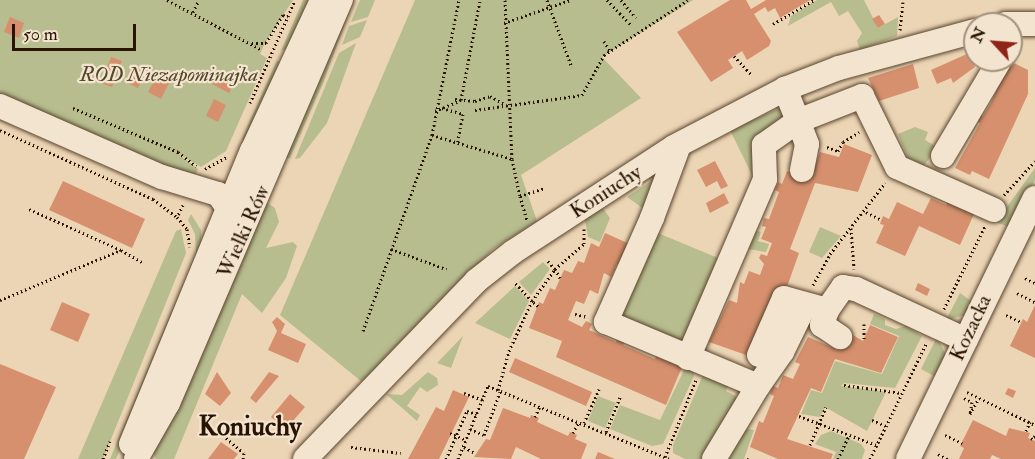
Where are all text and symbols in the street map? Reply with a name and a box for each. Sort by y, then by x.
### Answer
scale bar [15,12,140,50]
north arrow [963,12,1023,72]
text: 50 m [23,23,58,46]
text: N [966,24,991,46]
park label: ROD Niezapominajka [80,62,258,88]
street label: Koniuchy [566,160,646,224]
street label: Wielki Rów [212,182,276,282]
street label: Kozacka [945,291,997,365]
district label: Koniuchy [199,411,301,443]

